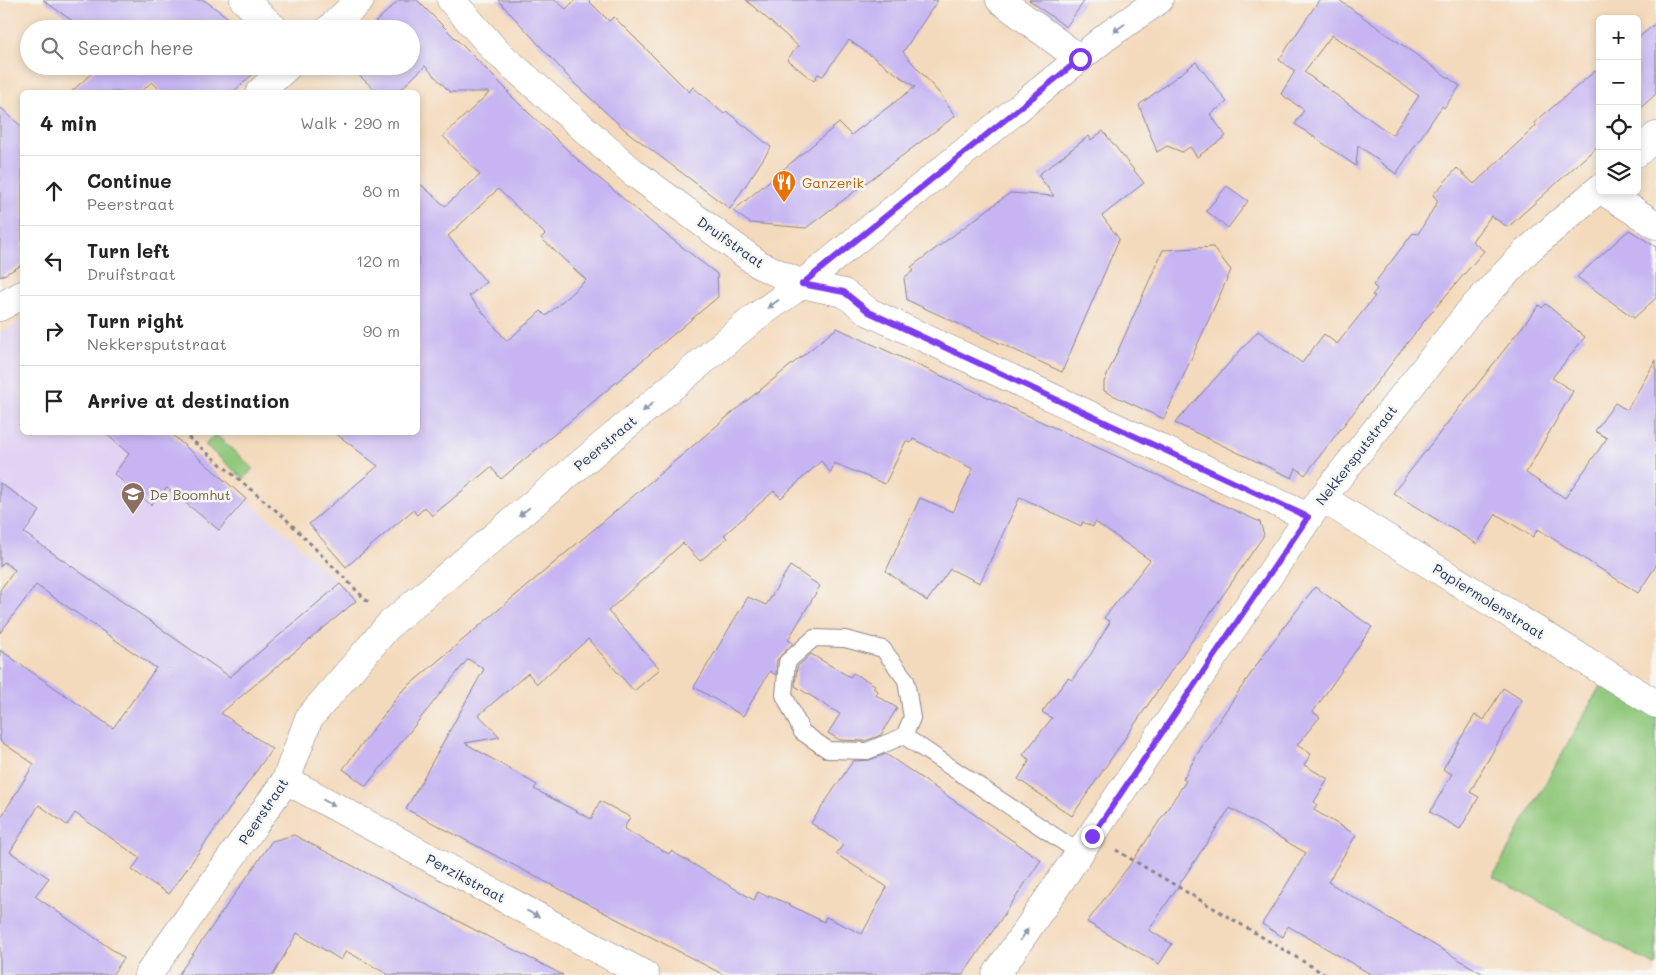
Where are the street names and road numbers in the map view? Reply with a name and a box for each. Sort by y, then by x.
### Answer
street label: Druifstraat [694,212,768,272]
street label: Nekkersputstraat [1311,401,1401,509]
street label: Peerstraat [570,411,640,475]
street label: Papiermolenstraat [1429,559,1549,643]
street label: Peerstraat [234,774,292,848]
street label: Perzikstraat [423,849,509,907]

